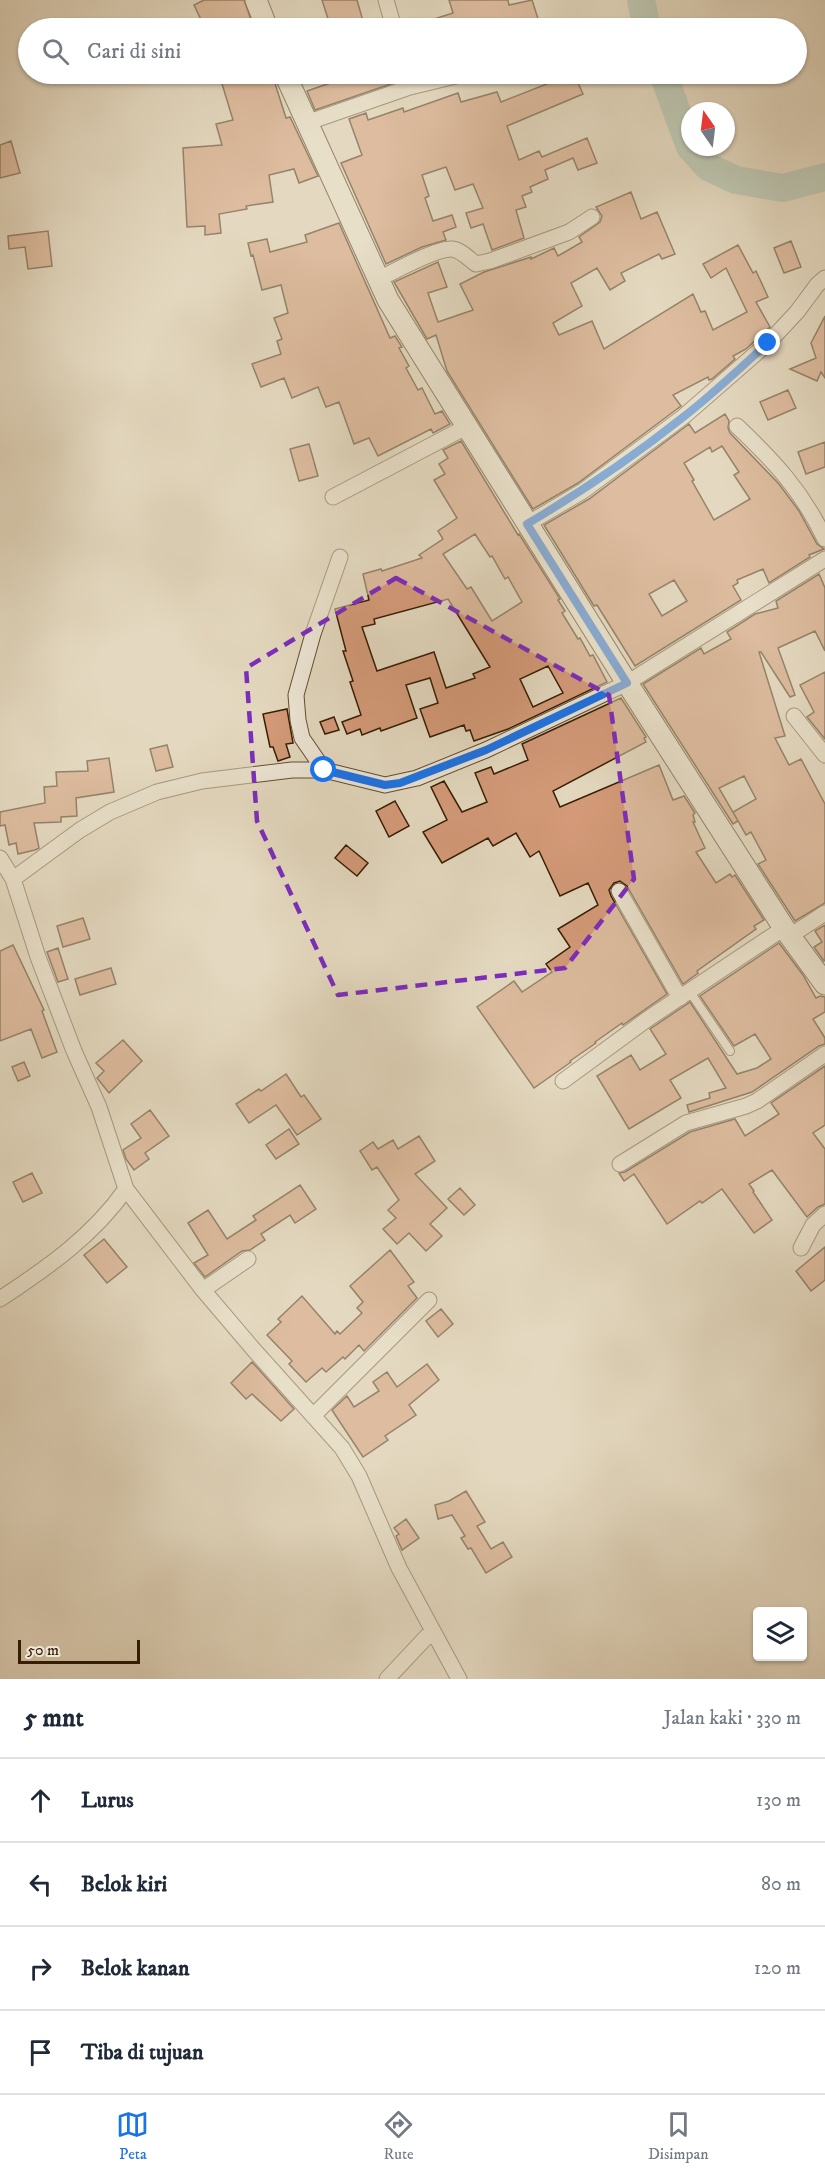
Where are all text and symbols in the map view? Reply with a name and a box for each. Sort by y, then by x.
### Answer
search box [18,18,807,84]
icon: search [39,35,72,68]
text: Cari di sini [87,38,181,65]
north arrow [681,102,735,156]
route end [754,329,780,355]
route start [310,756,336,782]
map controls [753,1607,807,1661]
button: layers [753,1607,807,1661]
scale bar [18,1637,140,1664]
text: 50 m [27,1640,59,1660]
text: 5 mnt [24,1702,84,1735]
text: Jalan kaki · 330 m [664,1706,801,1731]
icon: ahead [24,1784,57,1817]
text: Lurus [81,1787,134,1814]
text: 130 m [756,1788,801,1813]
icon: left [24,1868,57,1901]
text: Belok kiri [81,1871,167,1898]
text: 80 m [761,1872,801,1897]
icon: right [24,1952,57,1985]
text: Belok kanan [81,1955,189,1982]
text: 120 m [754,1956,801,1981]
icon: arrive [24,2036,57,2069]
text: Tiba di tujuan [81,2039,203,2066]
tab: Peta [116,2108,149,2164]
tab: Rute [382,2108,415,2164]
tab: Disimpan [648,2108,709,2164]

